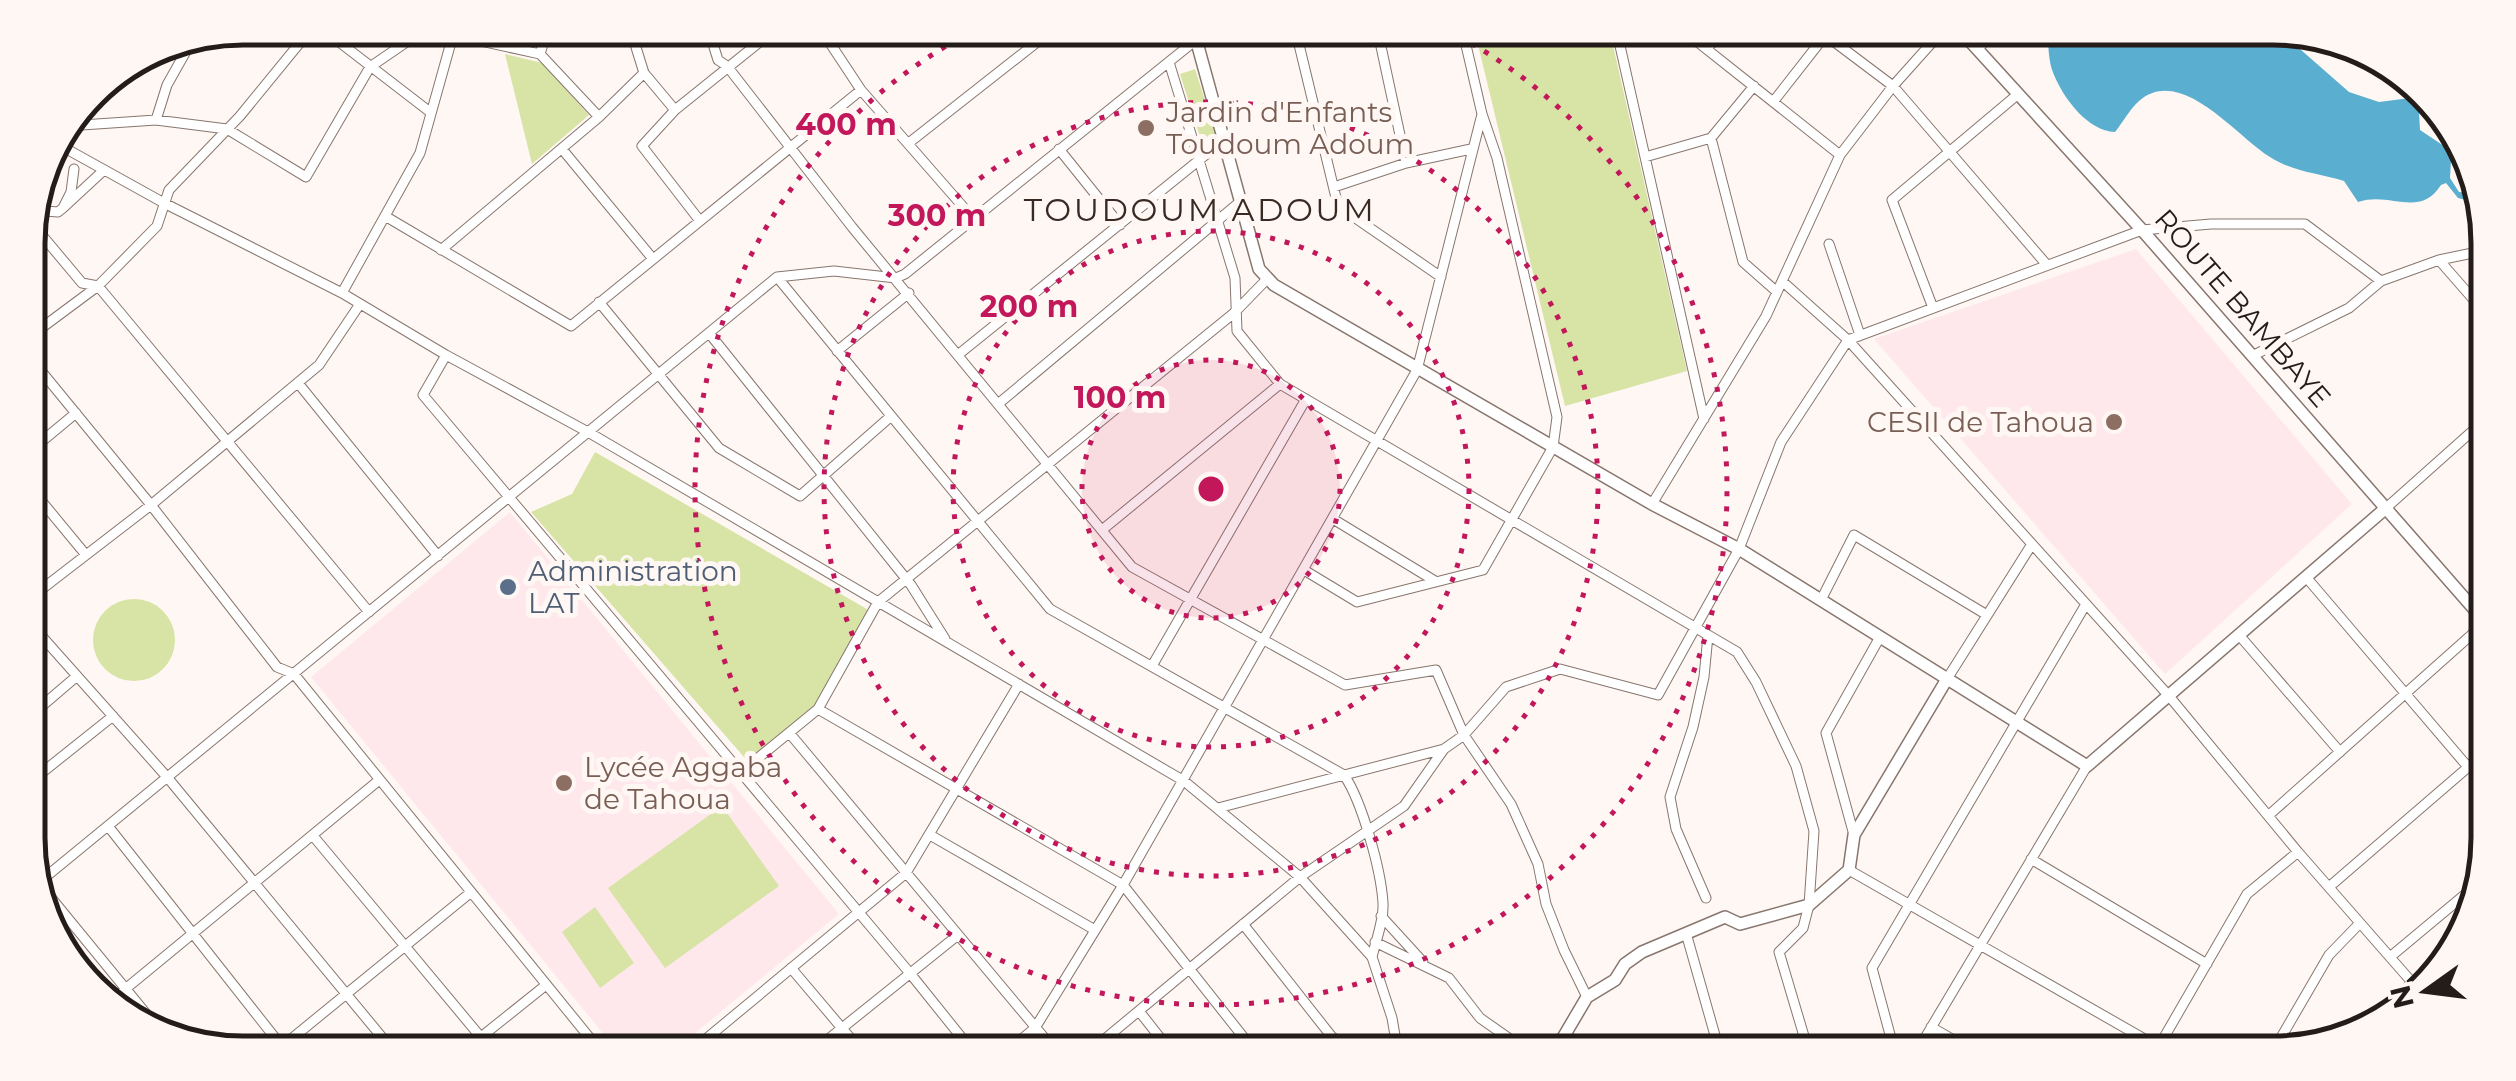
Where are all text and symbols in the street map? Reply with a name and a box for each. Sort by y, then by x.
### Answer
place label: Jardin d'Enfants Toudoum Adoum [1165,95,1414,161]
text: 400 m [795,106,897,143]
marker: Jardin d'Enfants Toudoum Adoum [1135,117,1157,139]
district label: TOUDOUM ADOUM [1024,190,1376,229]
text: 300 m [887,197,986,234]
street label: ROUTE BAMBAYE [2148,202,2338,414]
text: 200 m [980,288,1078,325]
text: 100 m [1074,379,1166,416]
place label: CESII de Tahoua [1867,405,2094,439]
marker: CESII de Tahoua [2103,411,2125,433]
centre of rings [1193,471,1229,507]
place label: Administration LAT [528,554,738,620]
marker: Administration LAT [497,576,519,598]
place label: Lycée Aggaba de Tahoua [584,750,782,816]
marker: Lycée Aggaba de Tahoua [553,772,575,794]
north arrow [2376,941,2476,1041]
text: N [2383,982,2421,1012]

